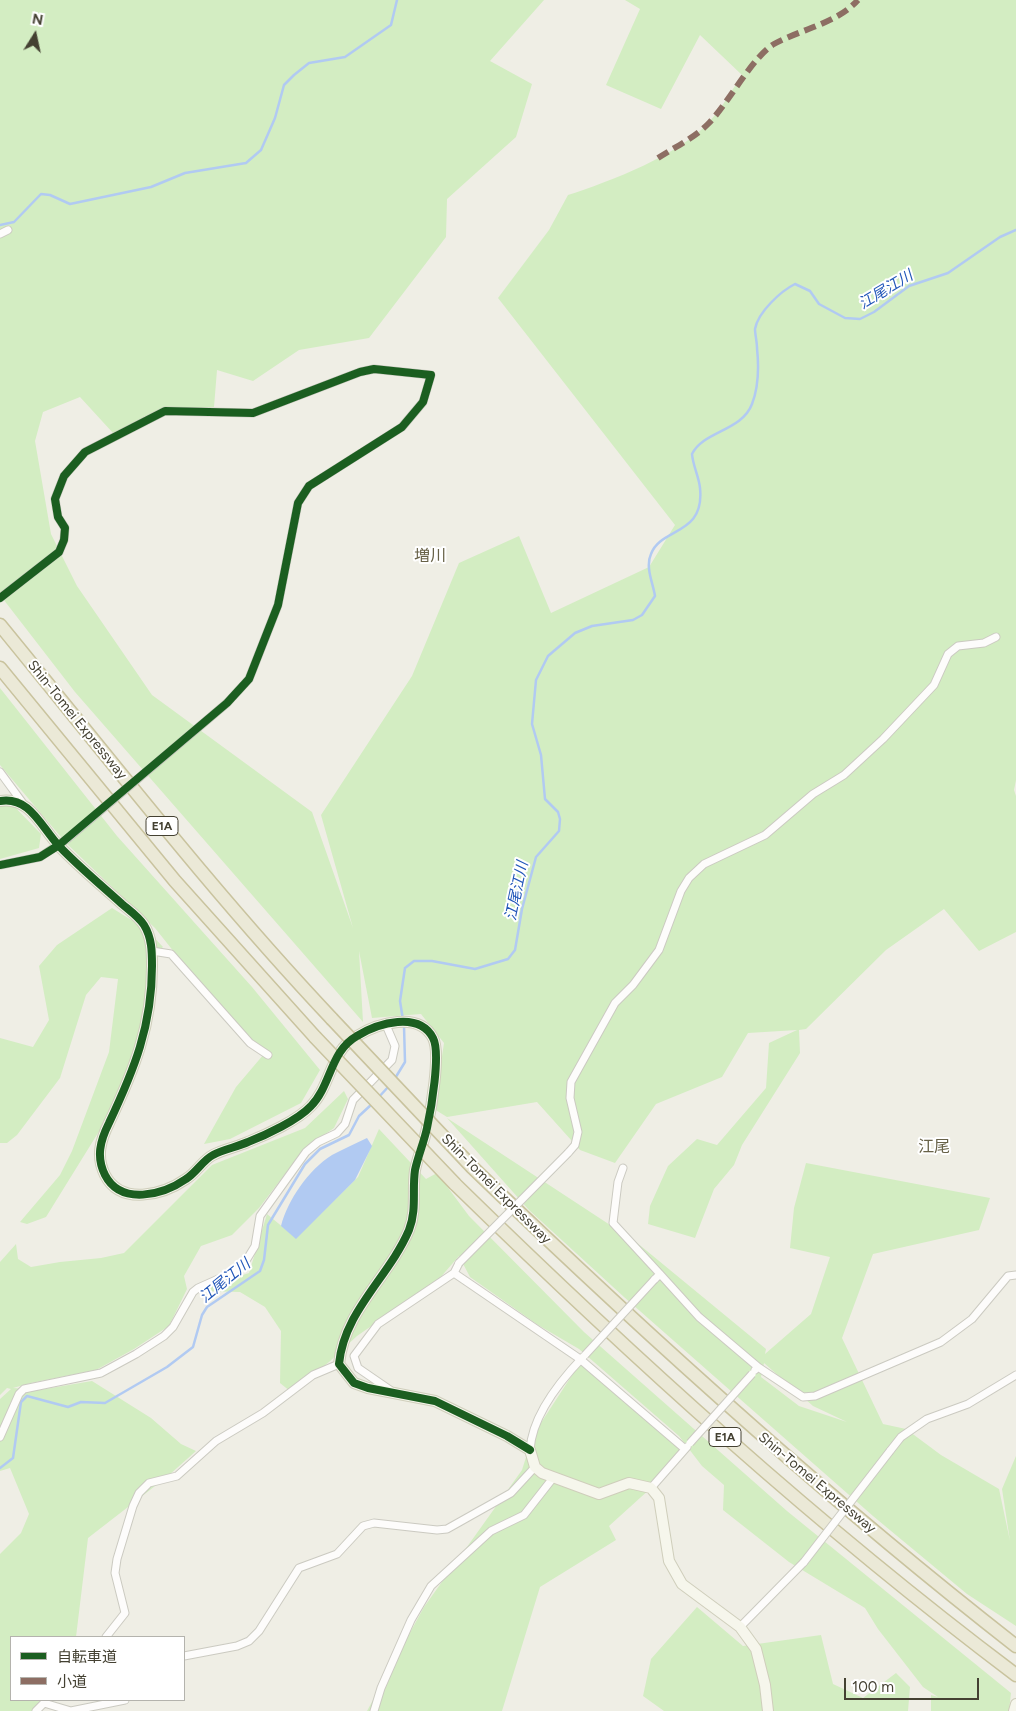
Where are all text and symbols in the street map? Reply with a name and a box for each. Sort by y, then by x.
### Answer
north arrow [10,10,60,60]
text: N [31,10,44,29]
water label: 江尾江川 [856,267,916,313]
district label: 増川 [414,546,446,566]
street label: Shin-Tomei Expressway [24,657,130,783]
road number: E1A [146,816,178,836]
water label: 江尾江川 [502,860,532,922]
street label: Shin-Tomei Expressway [438,1131,554,1247]
district label: 江尾 [918,1137,950,1157]
water label: 江尾江川 [196,1255,254,1307]
road number: E1A [709,1428,741,1446]
street label: Shin-Tomei Expressway [755,1429,879,1537]
legend [10,1636,185,1701]
text: 自転車道 [57,1648,117,1666]
scale bar [846,1668,981,1700]
text: 小道 [57,1673,87,1691]
text: 100 m [852,1678,894,1696]

